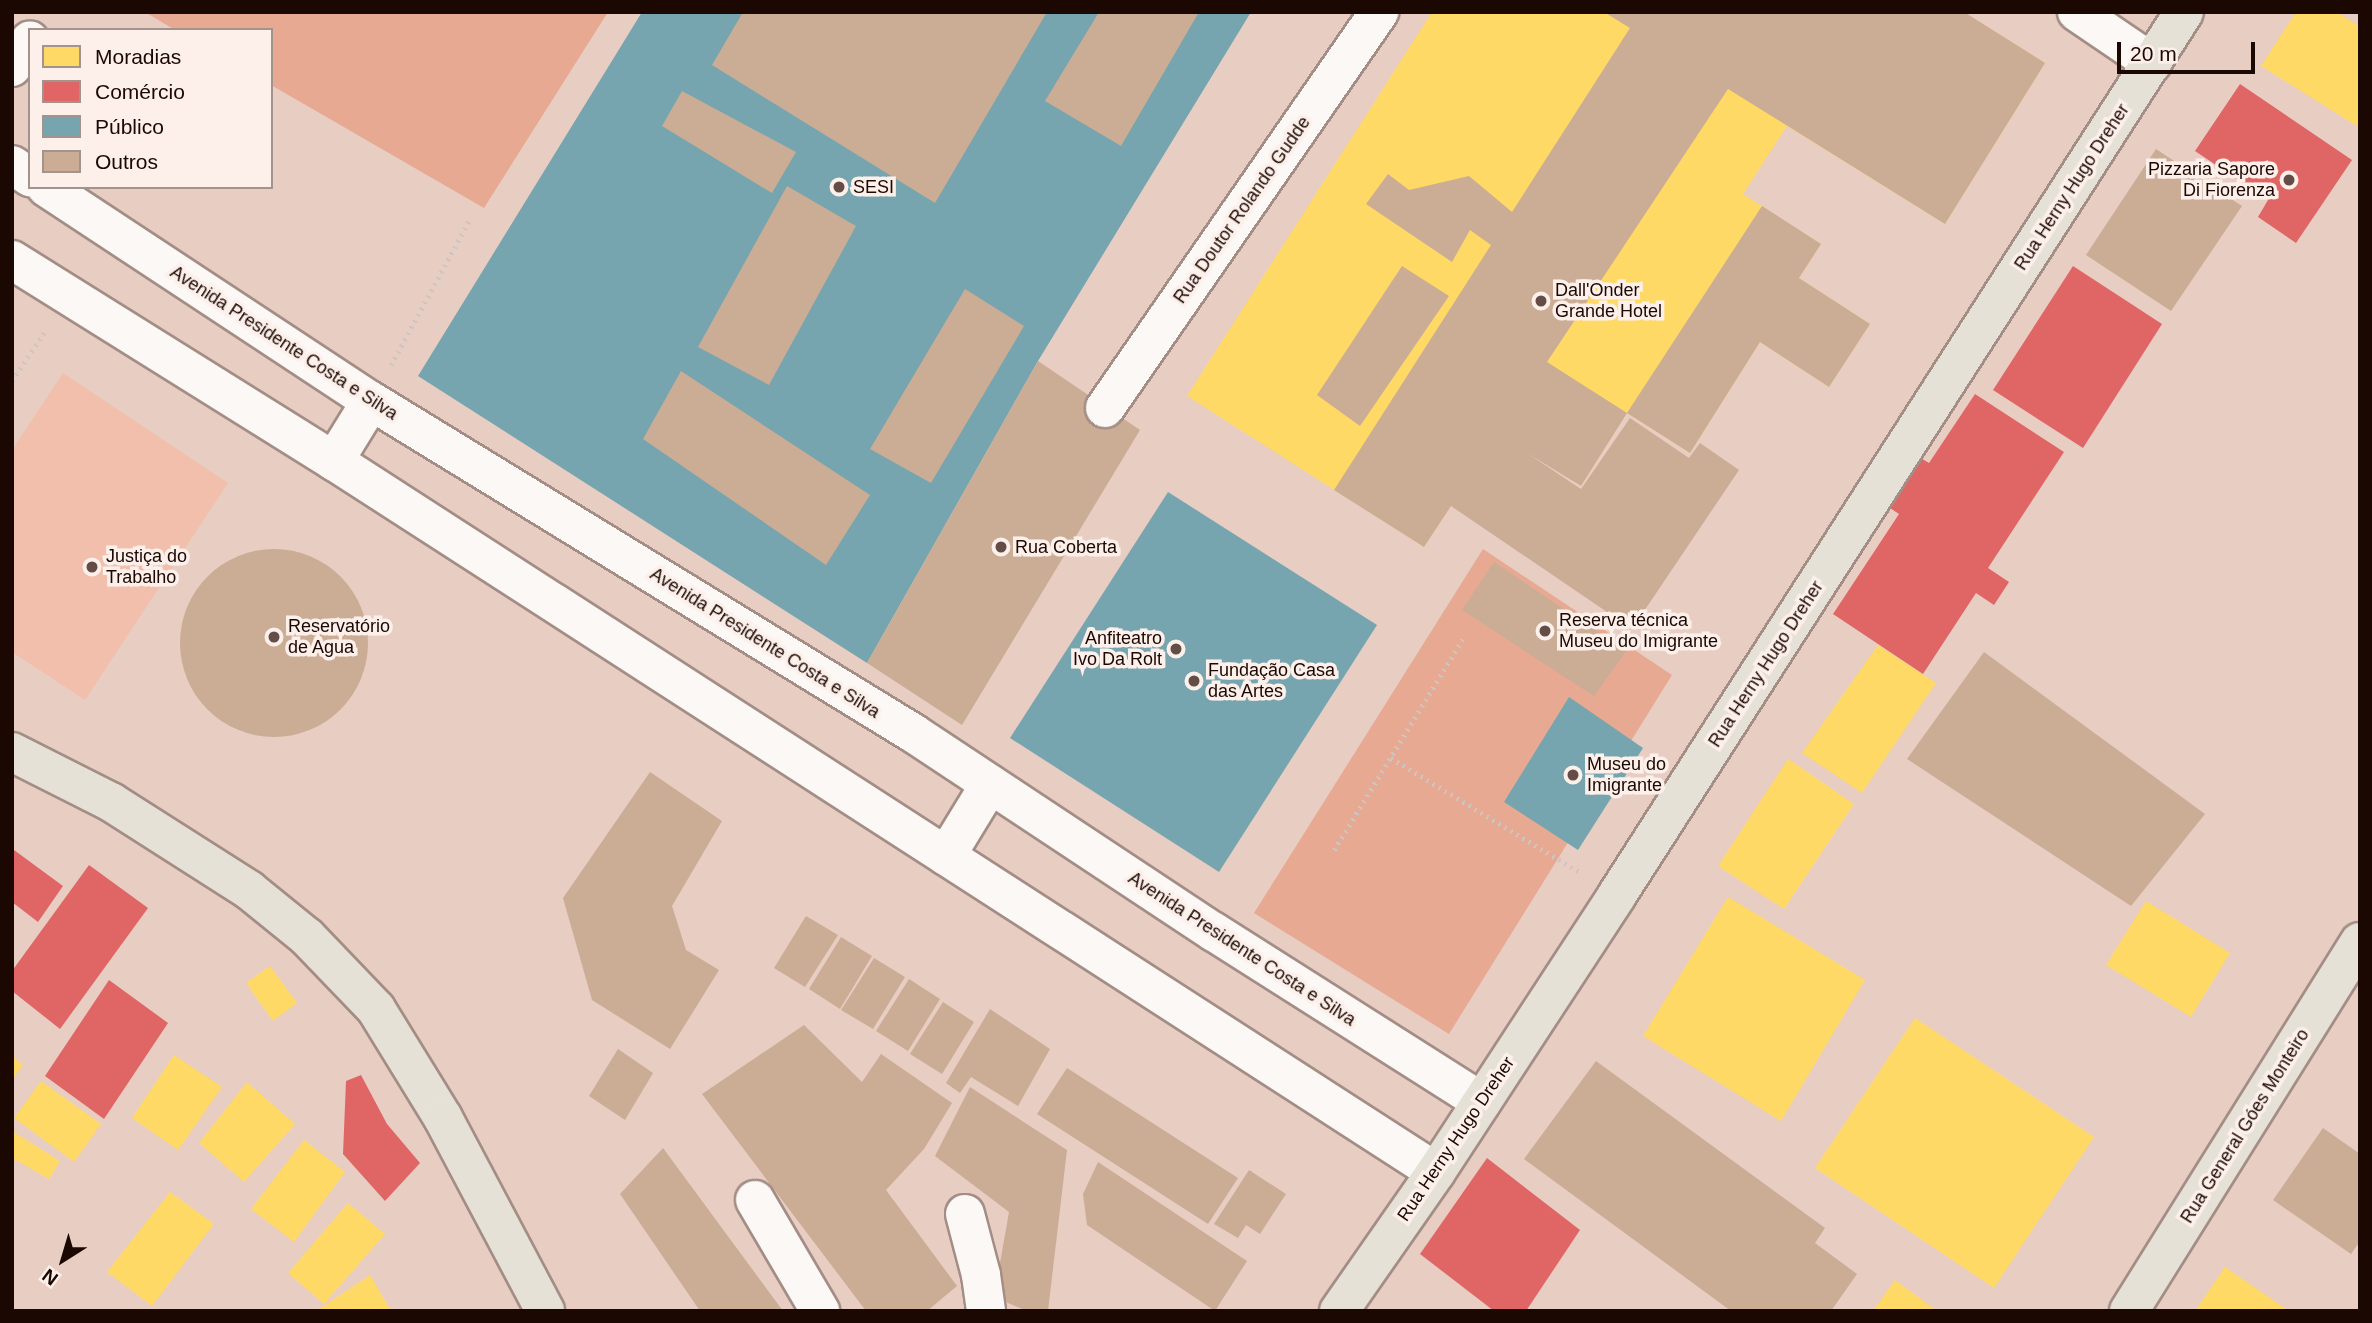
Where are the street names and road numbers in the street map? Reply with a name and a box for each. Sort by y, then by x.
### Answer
street label: Rua Herny Hugo Dreher [2010,100,2134,274]
street label: Rua Doutor Rolando Gudde [1169,112,1315,308]
street label: Avenida Presidente Costa e Silva [166,261,402,425]
street label: Avenida Presidente Costa e Silva [646,563,884,723]
street label: Rua Herny Hugo Dreher [1704,577,1828,751]
street label: Avenida Presidente Costa e Silva [1124,867,1360,1031]
street label: Rua General Góes Monteiro [2176,1025,2314,1227]
street label: Rua Herny Hugo Dreher [1393,1053,1519,1225]

